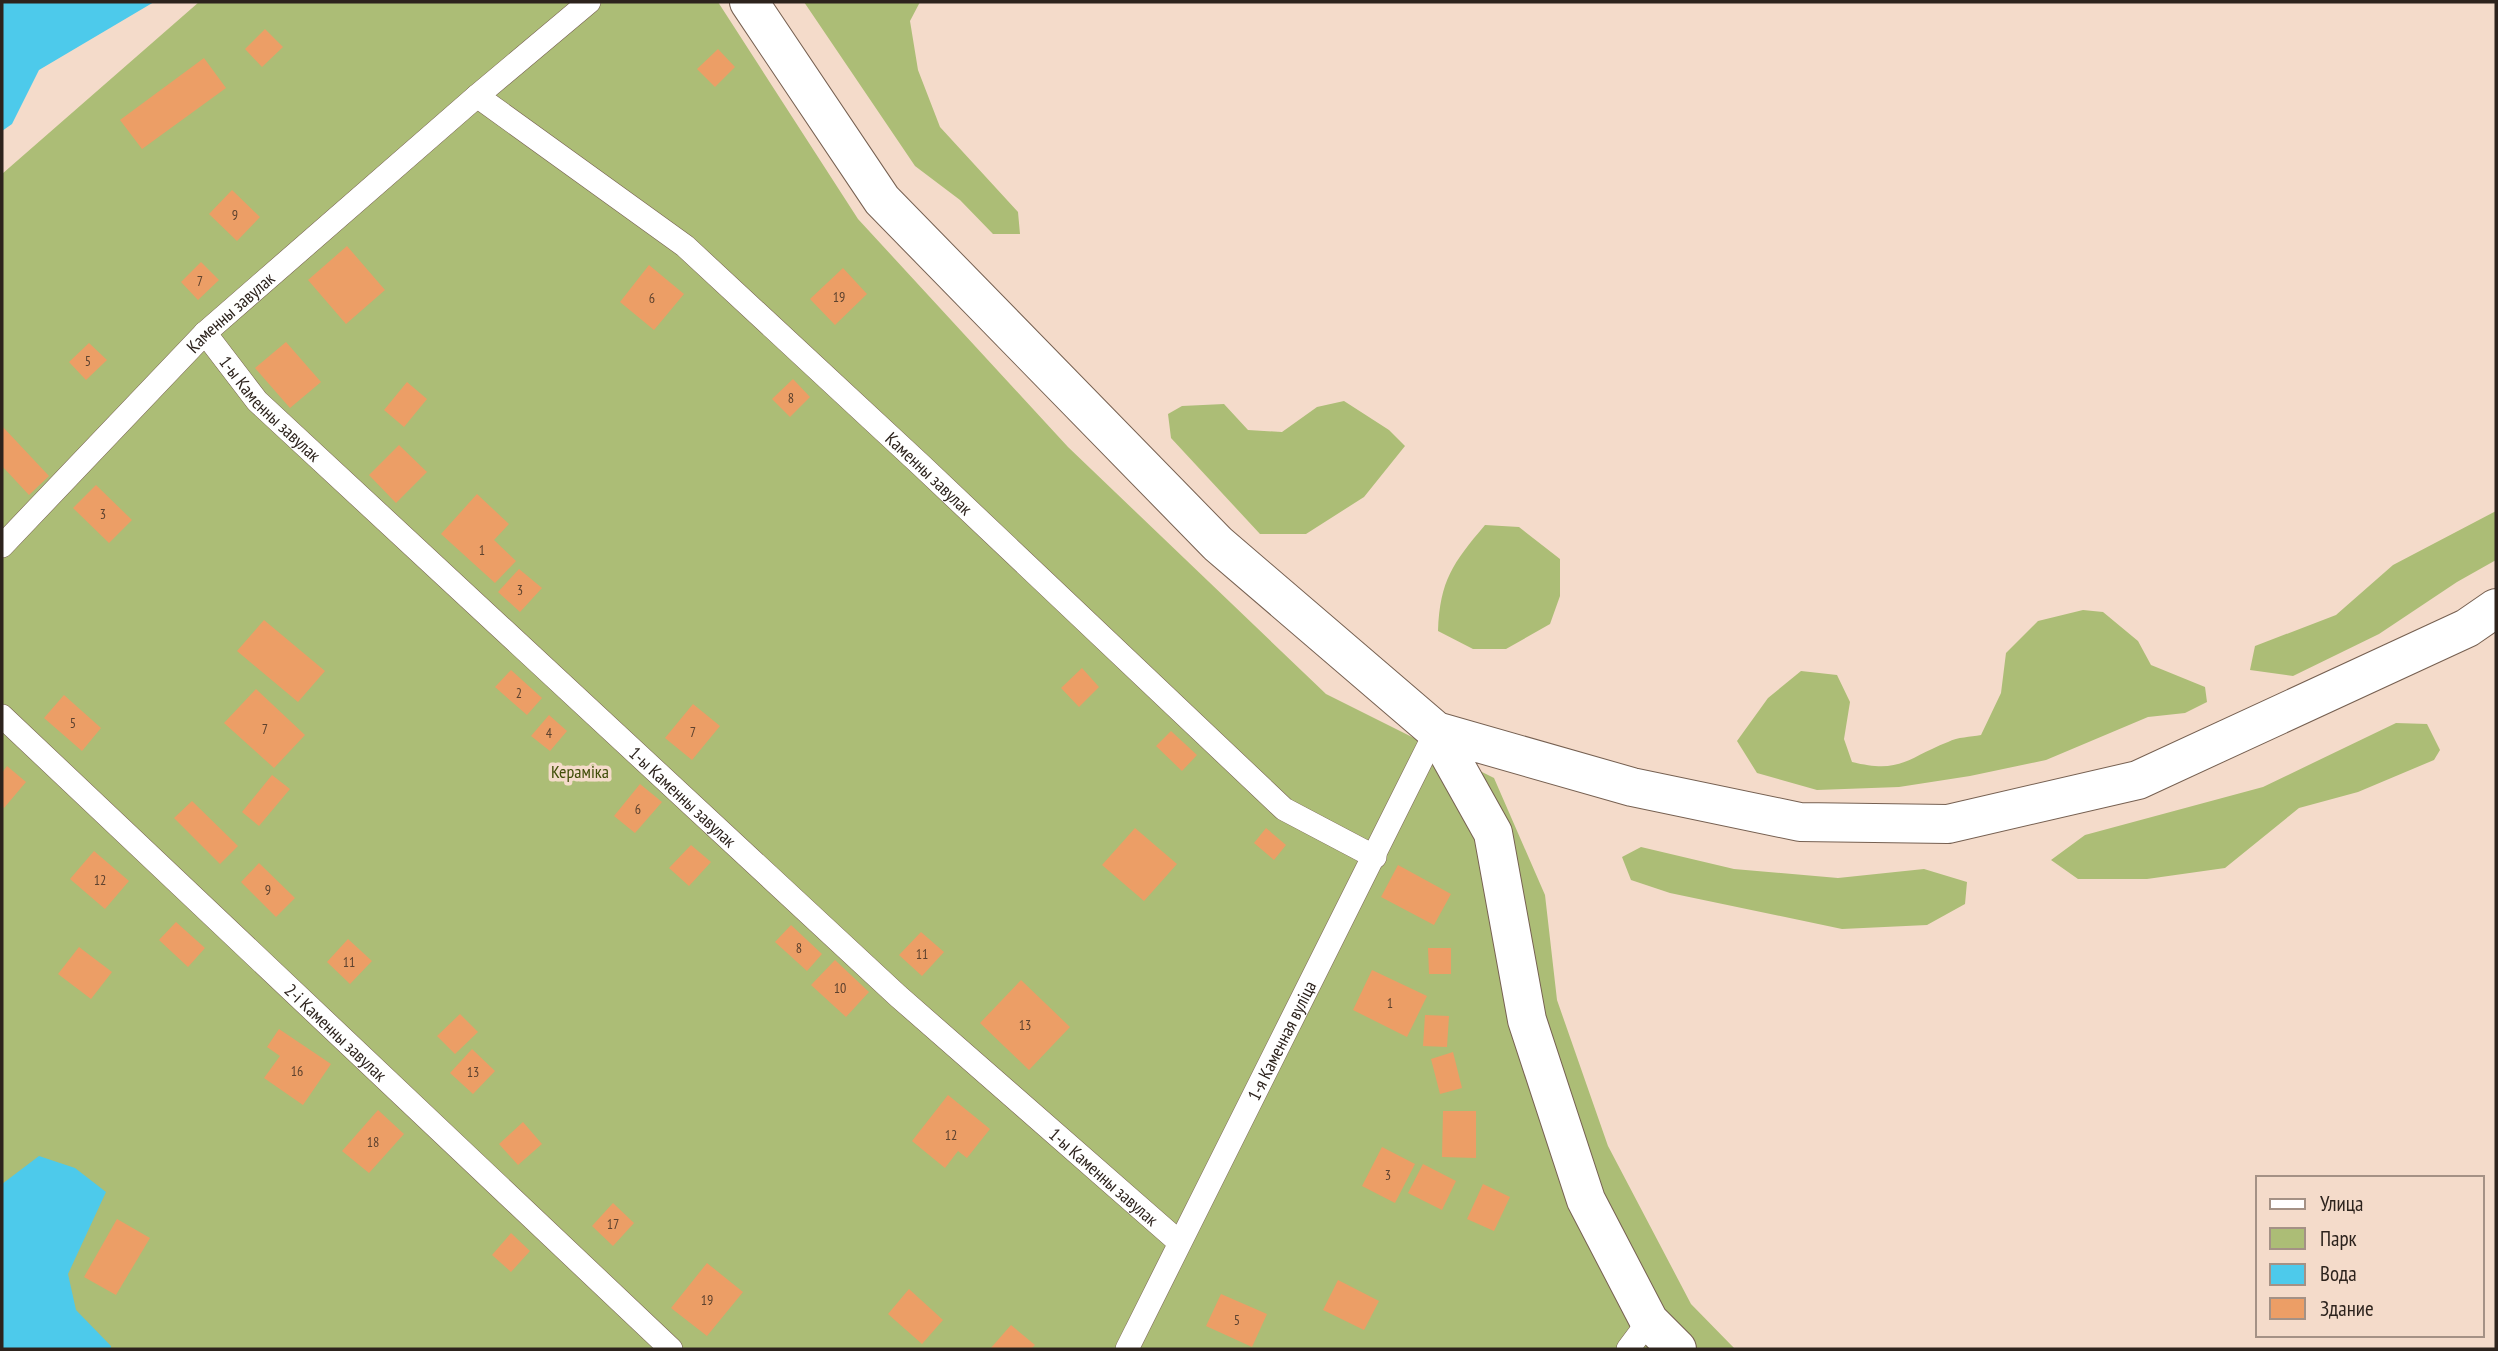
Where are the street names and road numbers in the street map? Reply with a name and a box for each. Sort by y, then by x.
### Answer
street label: Каменны завулак [181,266,279,357]
street label: 1-ы Каменны завулак [215,351,326,466]
street label: Каменны завулак [881,427,978,520]
street label: 1-ы Каменны завулак [625,741,741,852]
street label: 1-я Каменная вуліца [1242,977,1321,1104]
street label: 2-і Каменны завулак [280,978,392,1086]
street label: 1-ы Каменны завулак [1045,1122,1163,1230]

